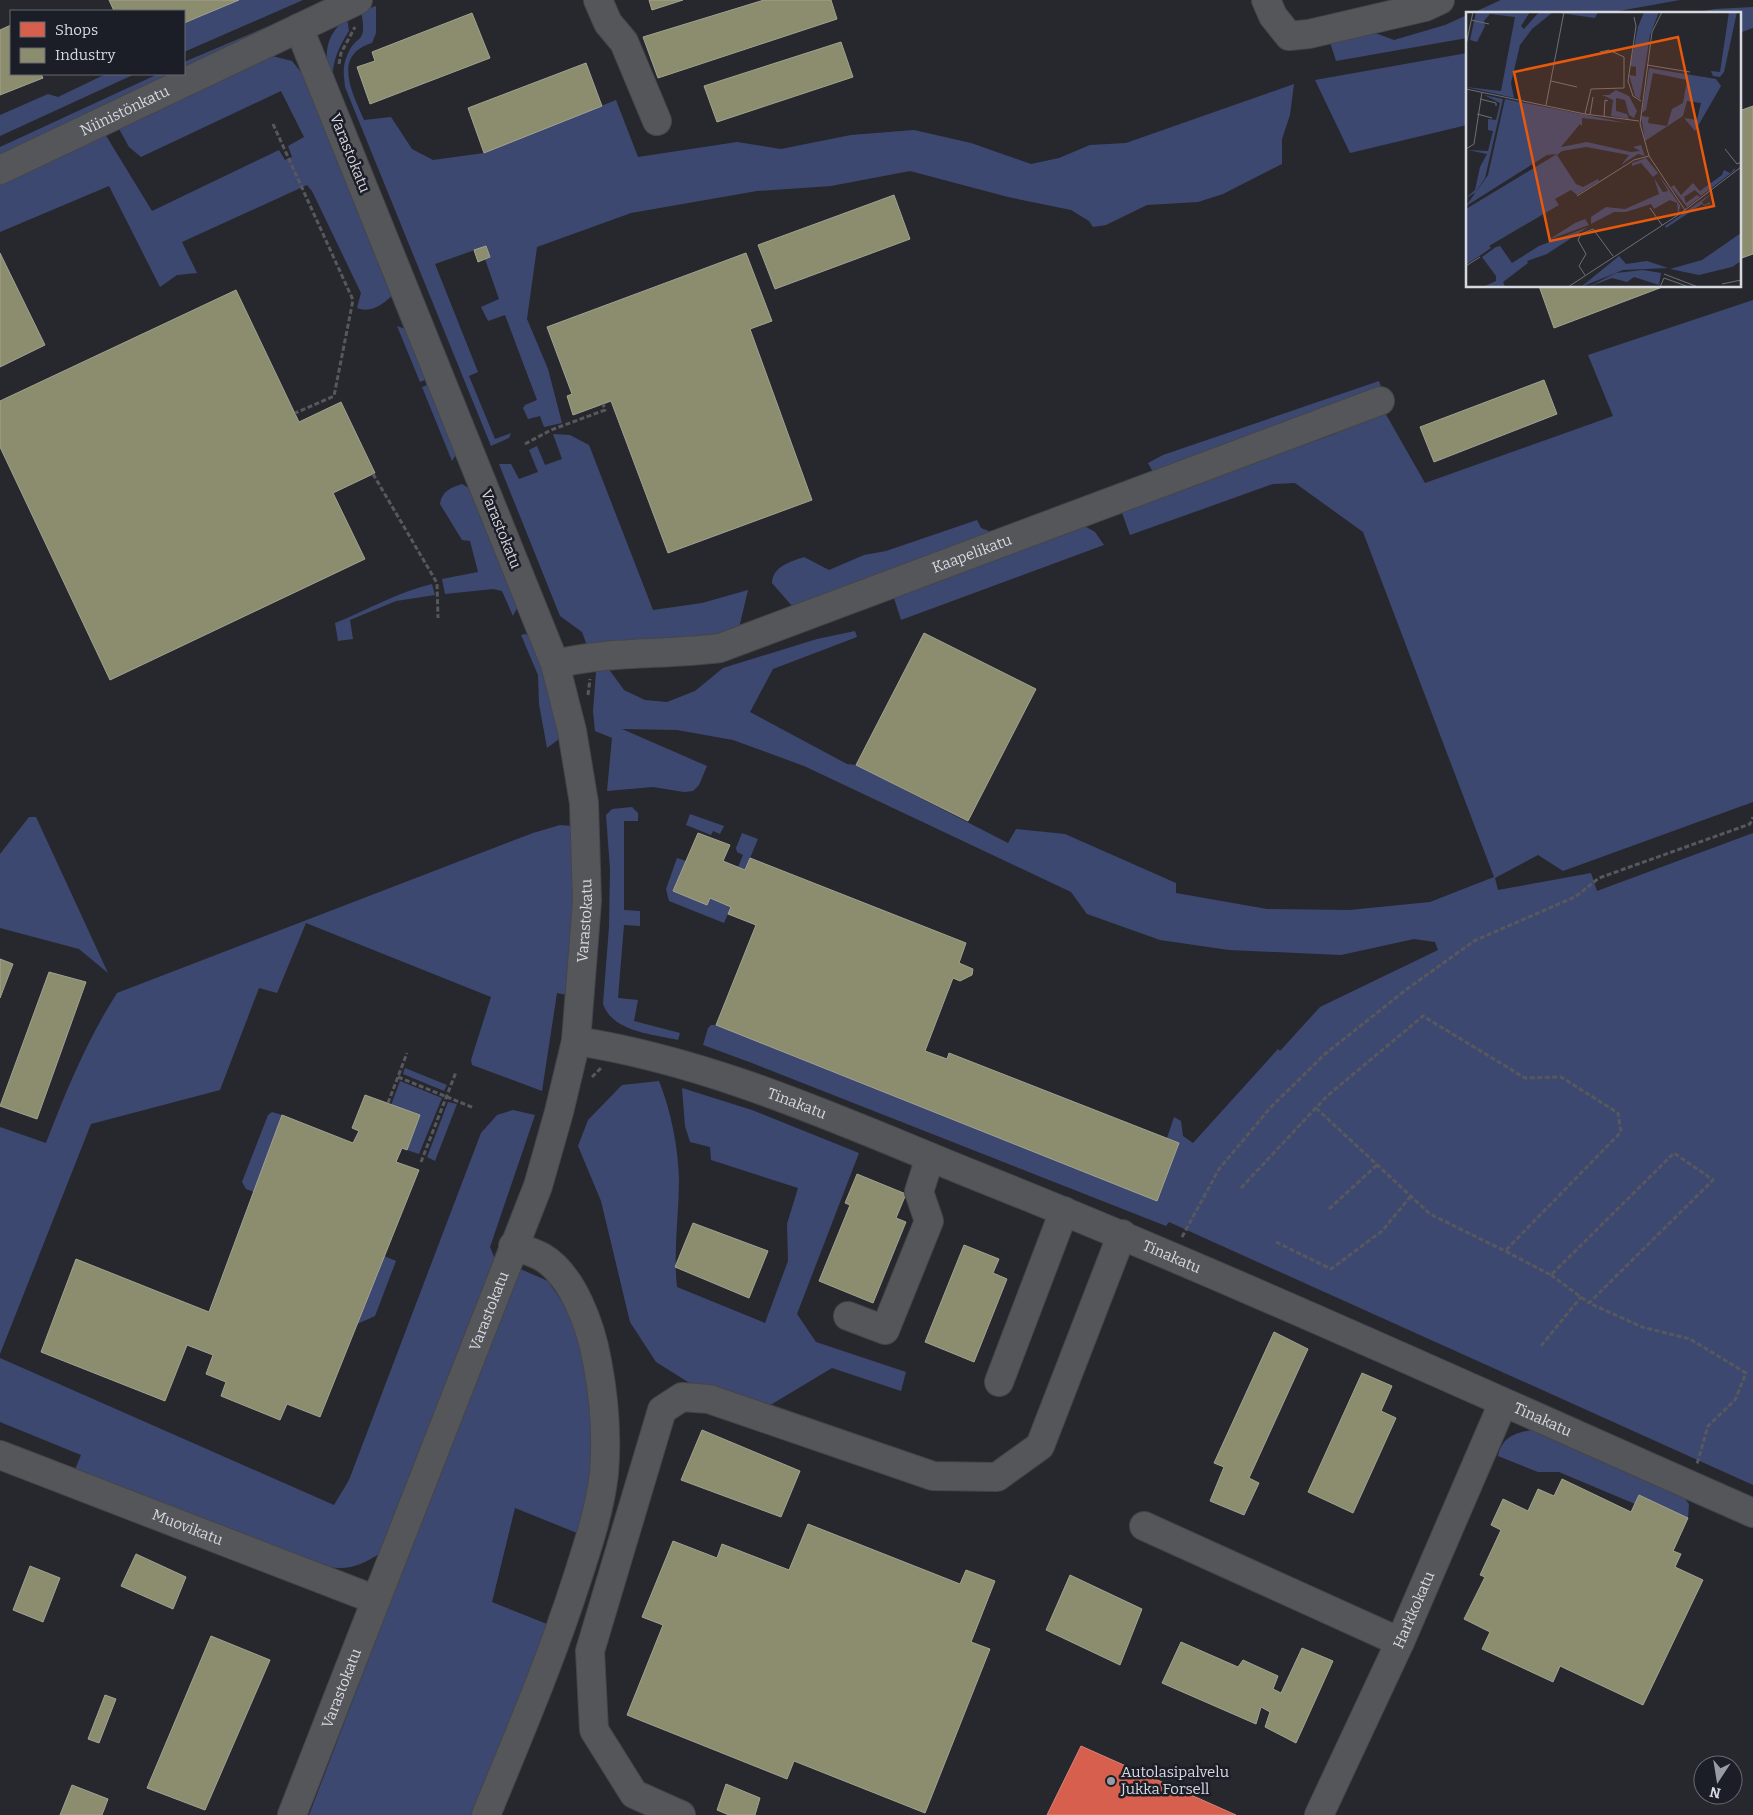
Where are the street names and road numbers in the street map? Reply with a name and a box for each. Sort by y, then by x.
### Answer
street label: Niinistönkatu [77,82,172,140]
street label: Varastokatu [326,111,374,195]
street label: Varastokatu [477,487,525,571]
street label: Kaapelikatu [930,531,1014,577]
street label: Varastokatu [573,879,596,963]
street label: Tinakatu [765,1084,829,1123]
street label: Tinakatu [1140,1236,1204,1277]
street label: Varastokatu [465,1269,513,1353]
street label: Tinakatu [1511,1399,1574,1440]
street label: Muovikatu [150,1506,225,1549]
street label: Harkkokatu [1389,1569,1438,1651]
street label: Varastokatu [318,1646,365,1731]

